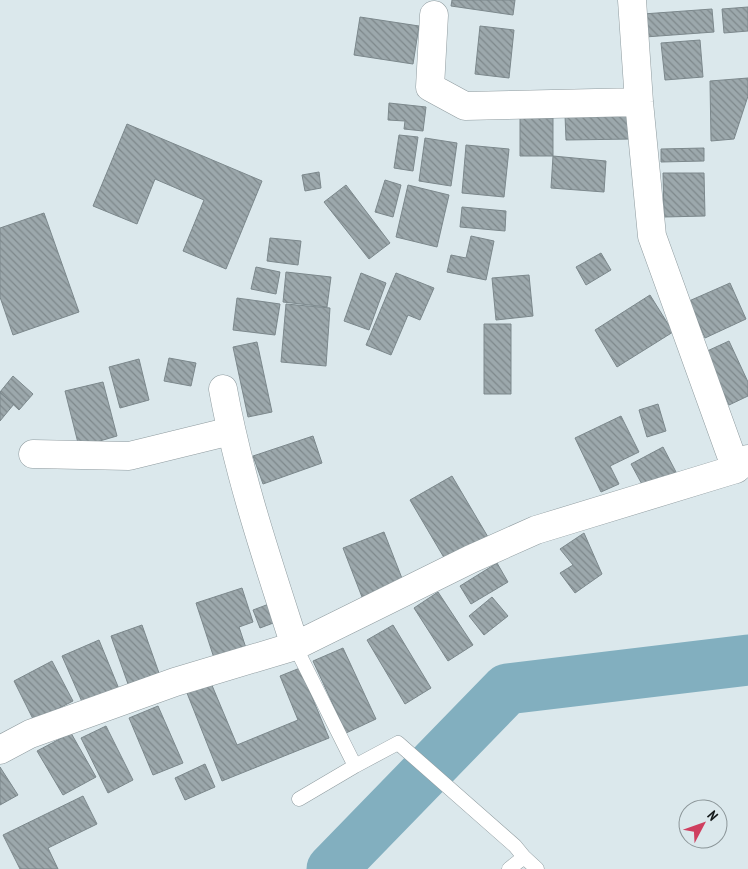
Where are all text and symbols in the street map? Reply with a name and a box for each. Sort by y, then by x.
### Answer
north arrow [678,799,728,849]
text: N [704,807,722,824]

